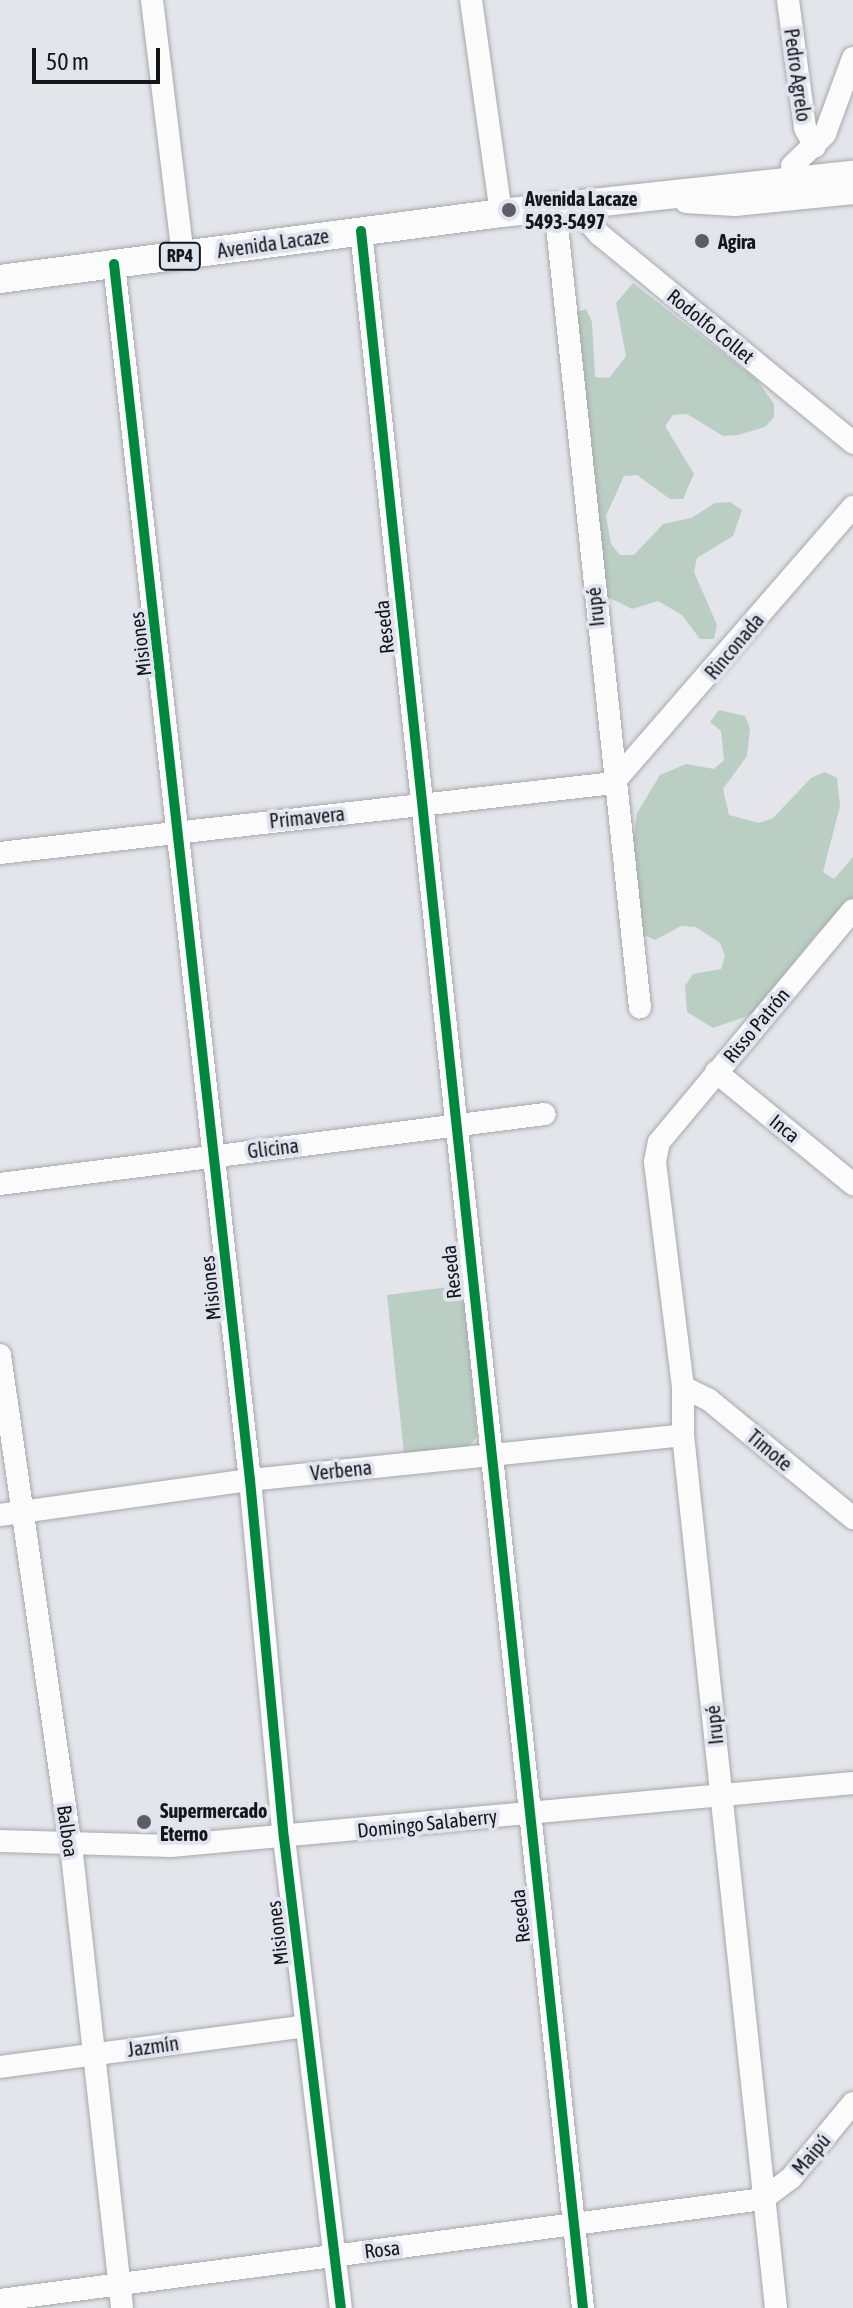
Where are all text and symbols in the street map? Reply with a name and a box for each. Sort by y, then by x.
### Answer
street label: Pedro Agrelo [780,27,816,123]
scale bar [36,32,164,82]
text: 50 m [46,48,89,75]
place label: Avenida Lacaze 5493-5497 [525,186,638,233]
marker: Avenida Lacaze 5493-5497 [500,201,518,219]
street label: Avenida Lacaze [216,223,330,263]
place label: Agira [718,229,756,253]
marker: Agira [693,232,711,250]
road number: RP4 [158,242,202,270]
street label: Rodolfo Collet [663,284,759,368]
street label: Irupé [581,586,609,628]
street label: Reseda [369,599,399,655]
street label: Rinconada [699,608,769,684]
street label: Misiones [124,610,156,678]
street label: Primavera [268,801,346,833]
street label: Risso Patrón [718,983,794,1067]
street label: Inca [765,1109,805,1147]
street label: Glicina [246,1133,300,1163]
street label: Reseda [436,1244,466,1300]
street label: Misiones [195,1254,225,1322]
street label: Timote [743,1424,797,1476]
street label: Verbena [309,1455,373,1485]
street label: Irupé [700,1704,728,1746]
place label: Supermercado Eterno [160,1798,267,1845]
street label: Balboa [52,1803,84,1859]
street label: Domingo Salaberry [356,1804,498,1842]
marker: Supermercado Eterno [135,1813,153,1831]
street label: Reseda [505,1888,535,1944]
street label: Misiones [261,1899,293,1967]
street label: Jazmín [126,2031,180,2061]
street label: Maipú [787,2128,835,2180]
street label: Rosa [363,2235,401,2263]

